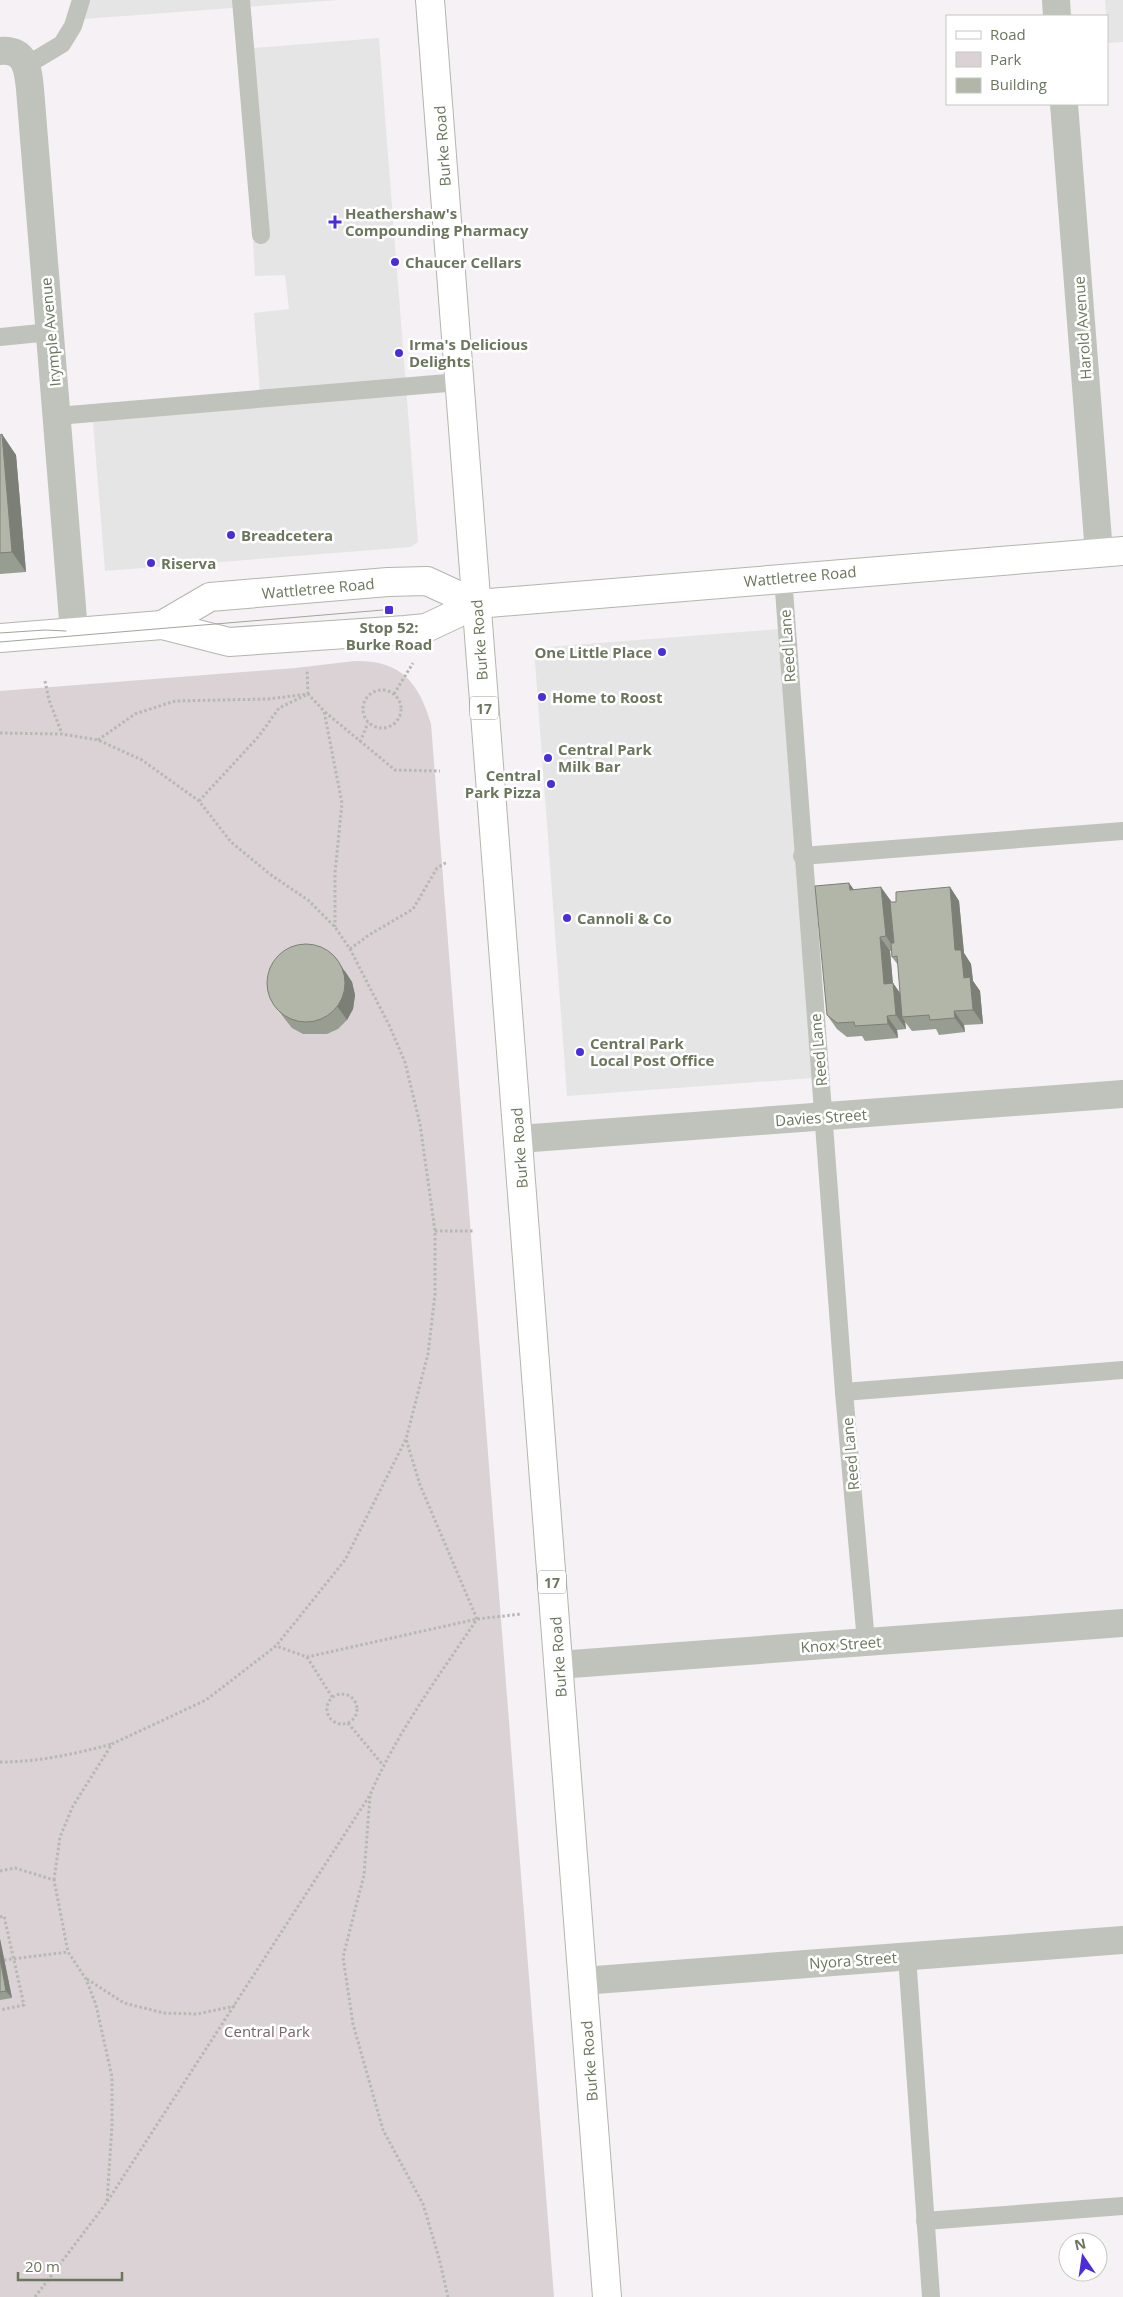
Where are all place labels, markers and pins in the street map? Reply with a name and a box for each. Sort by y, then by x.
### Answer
place label: Heathershaw's Compounding Pharmacy [345,203,529,240]
marker: Heathershaw's Compounding Pharmacy [329,216,341,228]
place label: Chaucer Cellars [405,252,522,272]
marker: Chaucer Cellars [389,256,401,268]
place label: Irma's Delicious Delights [409,334,528,371]
marker: Irma's Delicious Delights [393,347,405,359]
place label: Breadcetera [241,525,333,545]
marker: Breadcetera [225,529,237,541]
place label: Riserva [161,553,216,573]
marker: Riserva [145,557,157,569]
marker: Stop 52: Burke Road [383,604,395,616]
place label: Stop 52: Burke Road [346,617,432,654]
place label: One Little Place [534,642,652,662]
marker: One Little Place [656,646,668,658]
place label: Home to Roost [552,687,663,707]
marker: Home to Roost [536,691,548,703]
place label: Central Park Milk Bar [558,739,652,776]
marker: Central Park Milk Bar [542,752,554,764]
place label: Central Park Pizza [465,765,541,802]
marker: Central Park Pizza [545,778,557,790]
place label: Cannoli & Co [577,908,672,928]
marker: Cannoli & Co [561,912,573,924]
place label: Central Park Local Post Office [590,1033,714,1070]
marker: Central Park Local Post Office [574,1046,586,1058]

